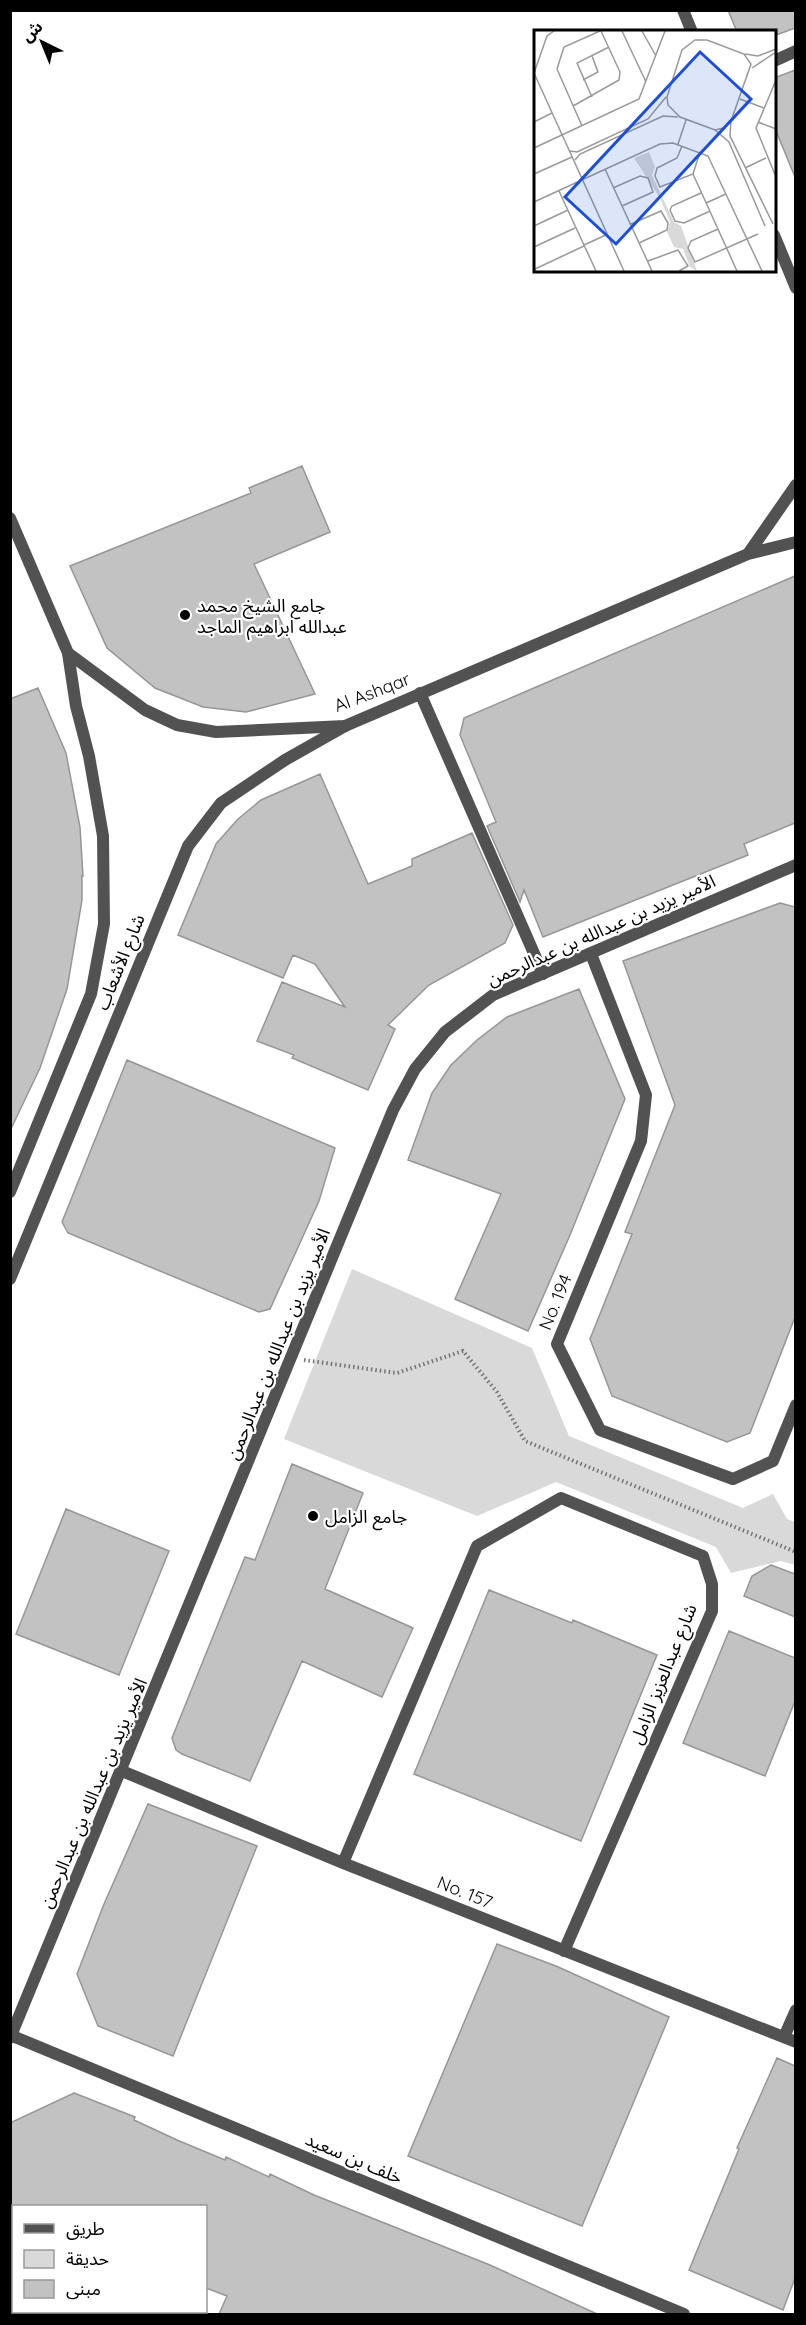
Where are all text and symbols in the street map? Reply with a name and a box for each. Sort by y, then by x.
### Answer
north arrow [12,12,72,72]
text: ش [17,16,47,46]
inset map [534,30,776,272]
place label: جامع الشيخ محمد عبدالله ابراهيم الماجد [197,594,347,640]
marker: جامع الشيخ محمد عبدالله ابراهيم الماجد [178,608,192,622]
street label: Al Ashqar [331,667,413,717]
street label: الأمير يزيد بن عبدالله بن عبدالرحمن [483,869,719,991]
street label: شارع الأشعاب [90,911,152,1014]
street label: الأمير يزيد بن عبدالله بن عبدالرحمن [221,1225,335,1463]
street label: No. 194 [533,1271,577,1333]
place label: جامع الزامل [325,1505,407,1531]
marker: جامع الزامل [306,1509,320,1523]
street label: شارع عبدالعزيز الزامل [624,1600,704,1749]
street label: الأمير يزيد بن عبدالله بن عبدالرحمن [34,1674,152,1912]
street label: No. 157 [434,1871,496,1913]
street label: خلف بن سعيد [302,2127,406,2189]
legend [12,2205,207,2313]
text: طريق [66,2217,105,2240]
text: حديقة [66,2247,109,2270]
text: مبنى [66,2277,101,2300]

